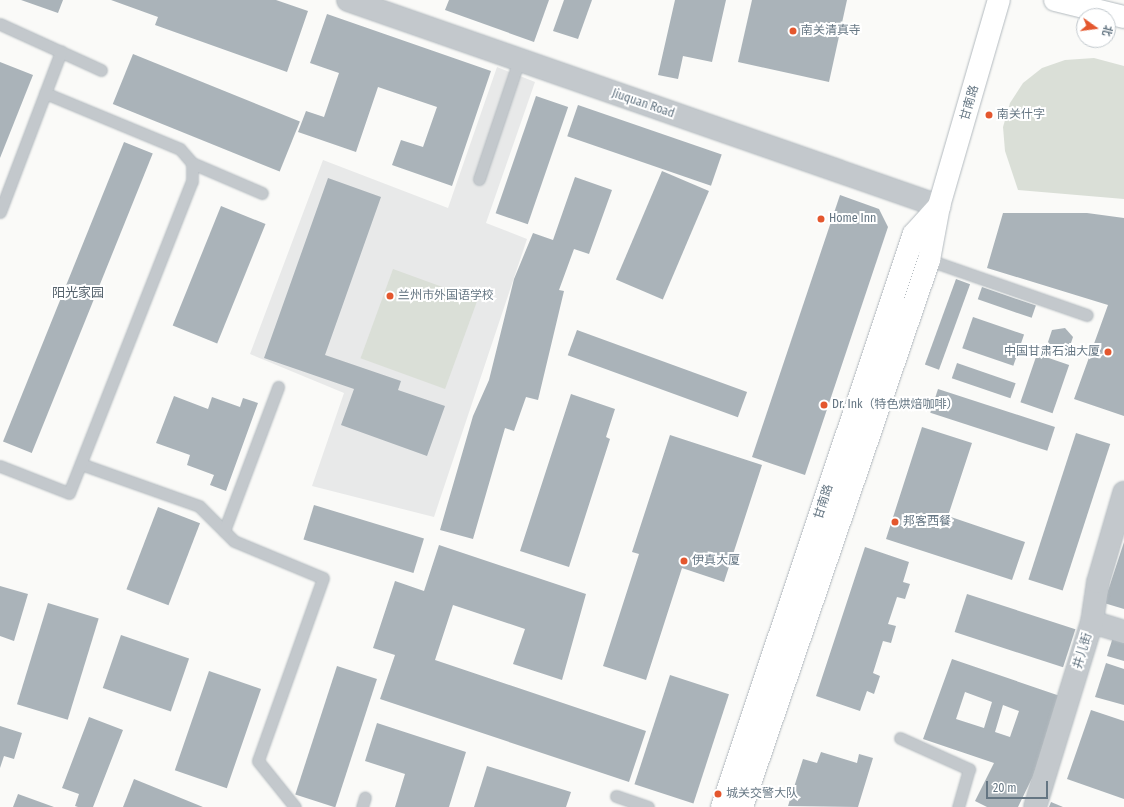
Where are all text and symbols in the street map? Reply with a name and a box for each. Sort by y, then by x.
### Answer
north arrow [1076,8,1116,48]
place label: 南关清真寺 [801,24,861,38]
text: 北 [1100,24,1115,38]
marker: 南关清真寺 [788,26,798,36]
street label: 甘南路 [958,84,982,122]
street label: Jiuquan Road [610,87,676,121]
place label: 南关什字 [997,108,1045,122]
marker: 南关什字 [984,110,994,120]
place label: Home Inn [829,212,876,226]
marker: Home Inn [816,214,826,224]
district label: 阳光家园 [52,285,104,301]
place label: 兰州市外国语学校 [398,289,494,303]
marker: 兰州市外国语学校 [385,291,395,301]
place label: 中国甘肃石油大厦 [1004,345,1100,359]
marker: 中国甘肃石油大厦 [1103,347,1113,357]
place label: Dr. Ink（特色烘焙咖啡） [832,398,959,412]
marker: Dr. Ink（特色烘焙咖啡） [819,400,829,410]
street label: 甘南路 [812,483,836,521]
place label: 邦客西餐 [903,515,951,529]
marker: 邦客西餐 [890,517,900,527]
place label: 伊真大厦 [692,554,740,568]
marker: 伊真大厦 [679,556,689,566]
street label: 井儿街 [1071,632,1095,670]
scale bar [988,773,1050,799]
text: 20 m [993,781,1017,795]
place label: 城关交警大队 [726,787,798,801]
marker: 城关交警大队 [713,789,723,799]

